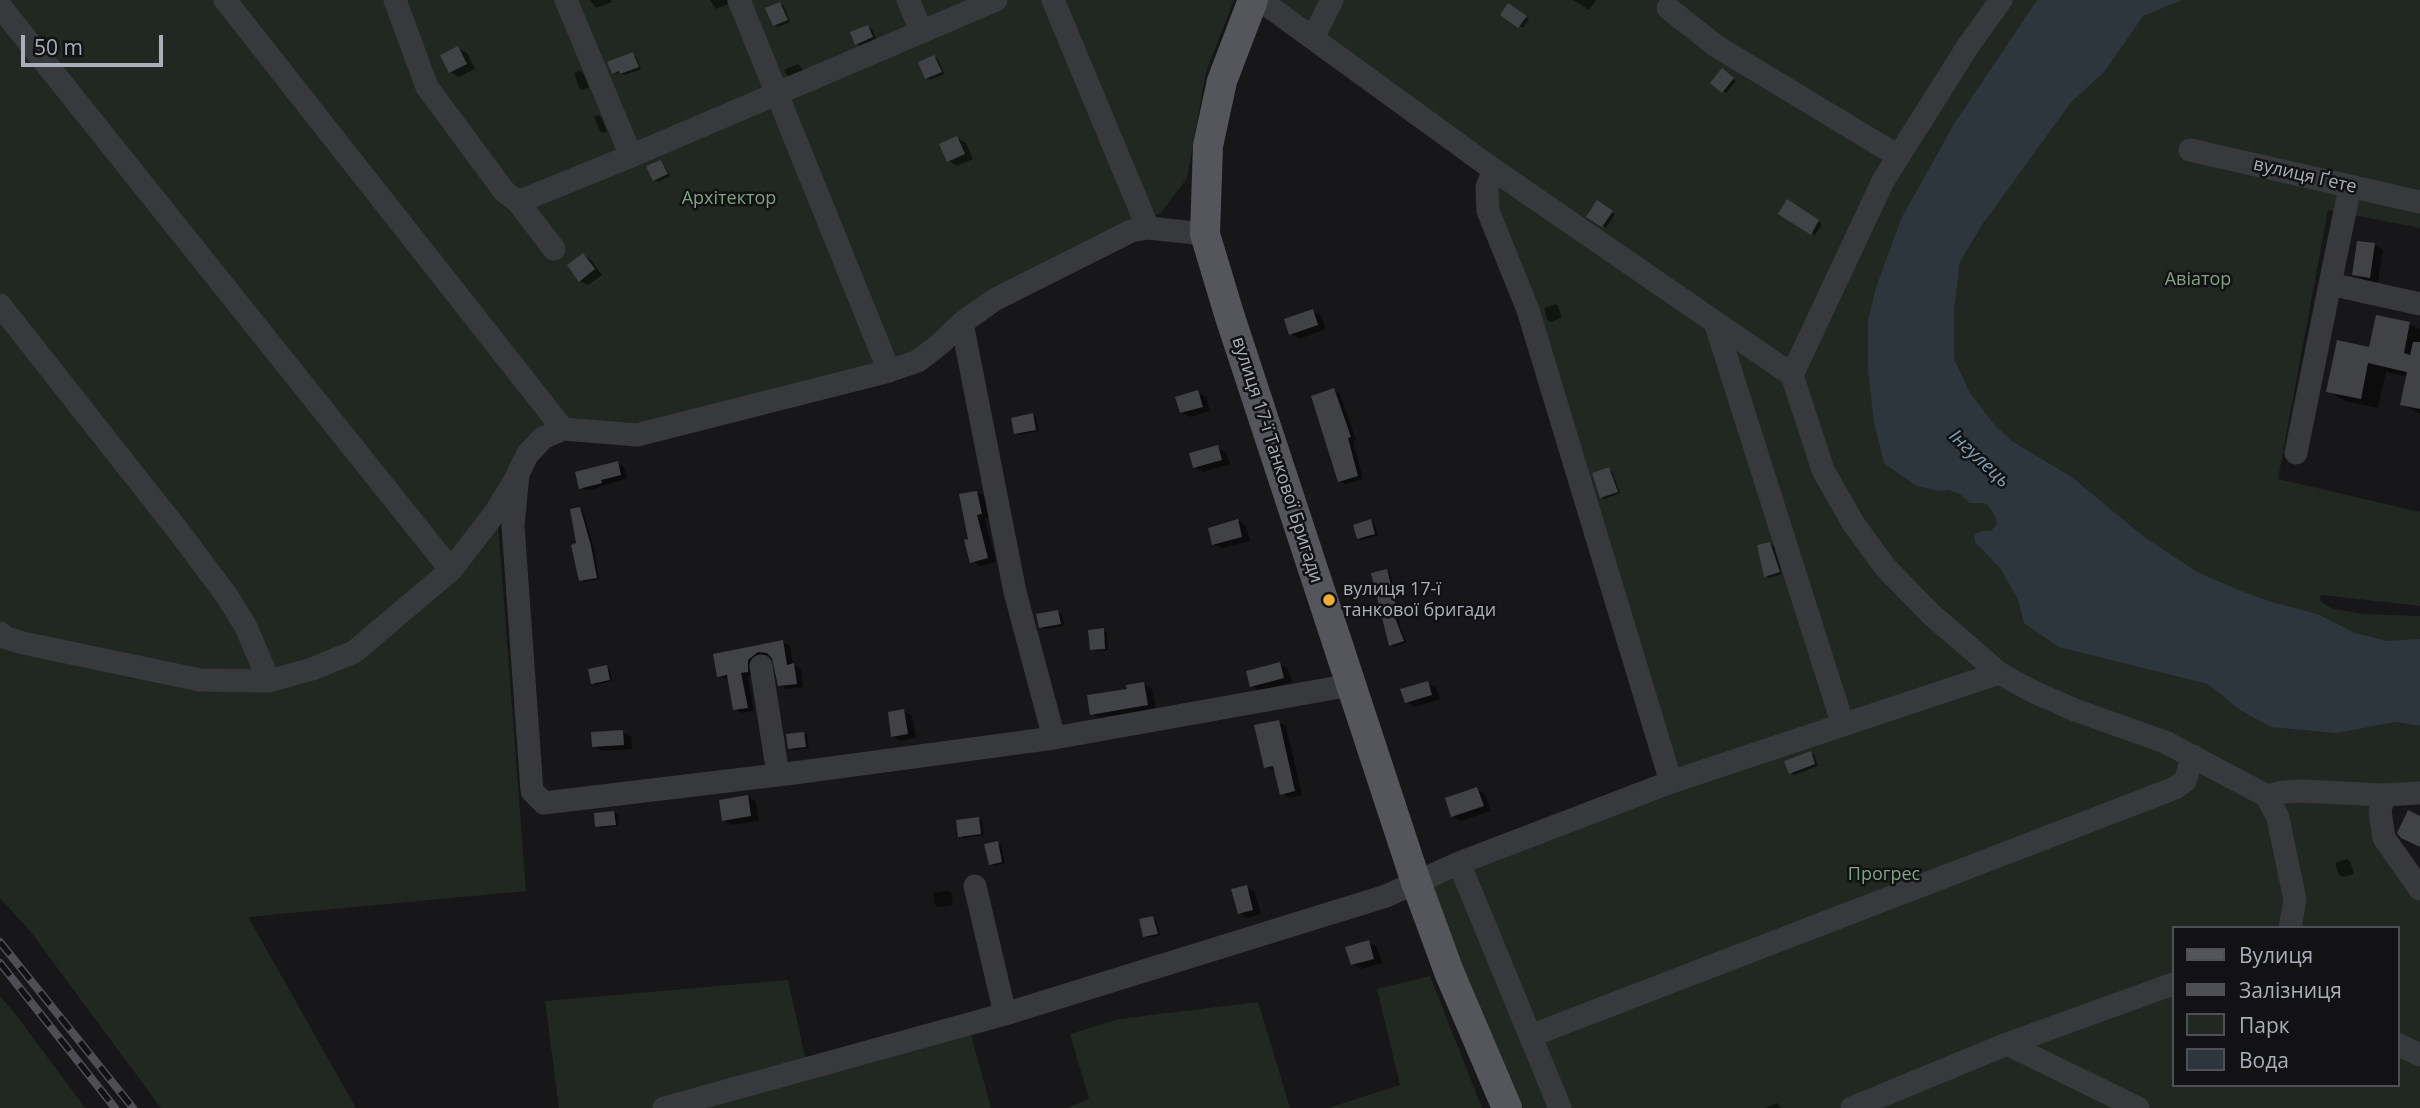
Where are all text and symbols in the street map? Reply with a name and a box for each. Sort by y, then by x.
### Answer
scale bar [24,21,166,65]
text: 50 m [34,33,83,61]
street label: вулиця Ґете [2251,154,2359,198]
park label: Архітектор [682,188,776,210]
park label: Авіатор [2165,269,2231,291]
street label: вулиця 17-ї Танкової Бригади [1227,334,1327,586]
water label: Інгулець [1944,425,2014,493]
place label: вулиця 17-ї танкової бригади [1343,579,1496,622]
marker: вулиця 17-ї танкової бригади [1321,592,1337,608]
park label: Прогрес [1848,864,1920,886]
legend [2172,926,2399,1087]
text: Вулиця [2239,941,2313,969]
text: Залізниця [2239,976,2342,1004]
text: Парк [2239,1011,2290,1039]
text: Вода [2239,1046,2289,1074]

